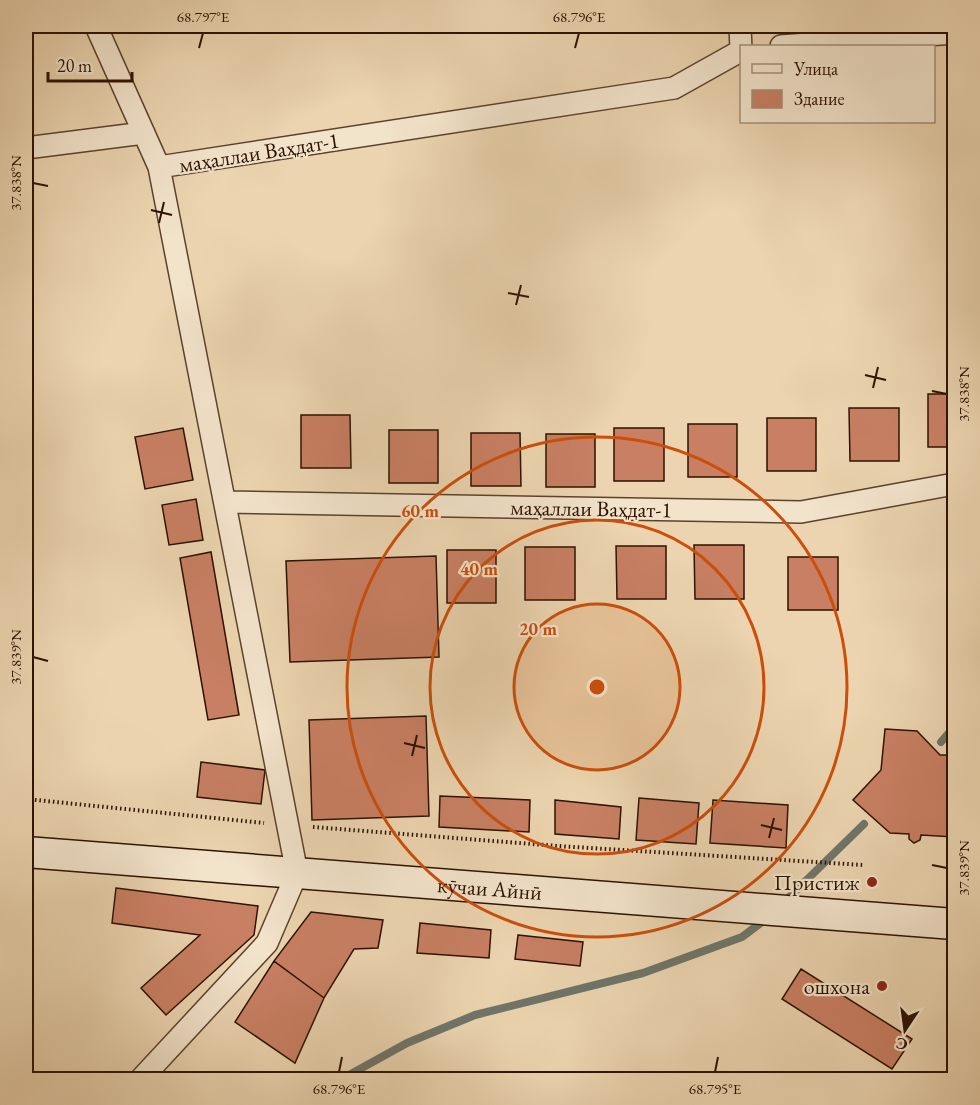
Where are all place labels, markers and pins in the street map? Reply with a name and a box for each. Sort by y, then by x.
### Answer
centre of rings [587,677,607,697]
place label: Пристиж [774,868,861,897]
marker: Пристиж [865,875,879,889]
place label: ошхона [804,972,870,1001]
marker: ошхона [875,979,889,993]

